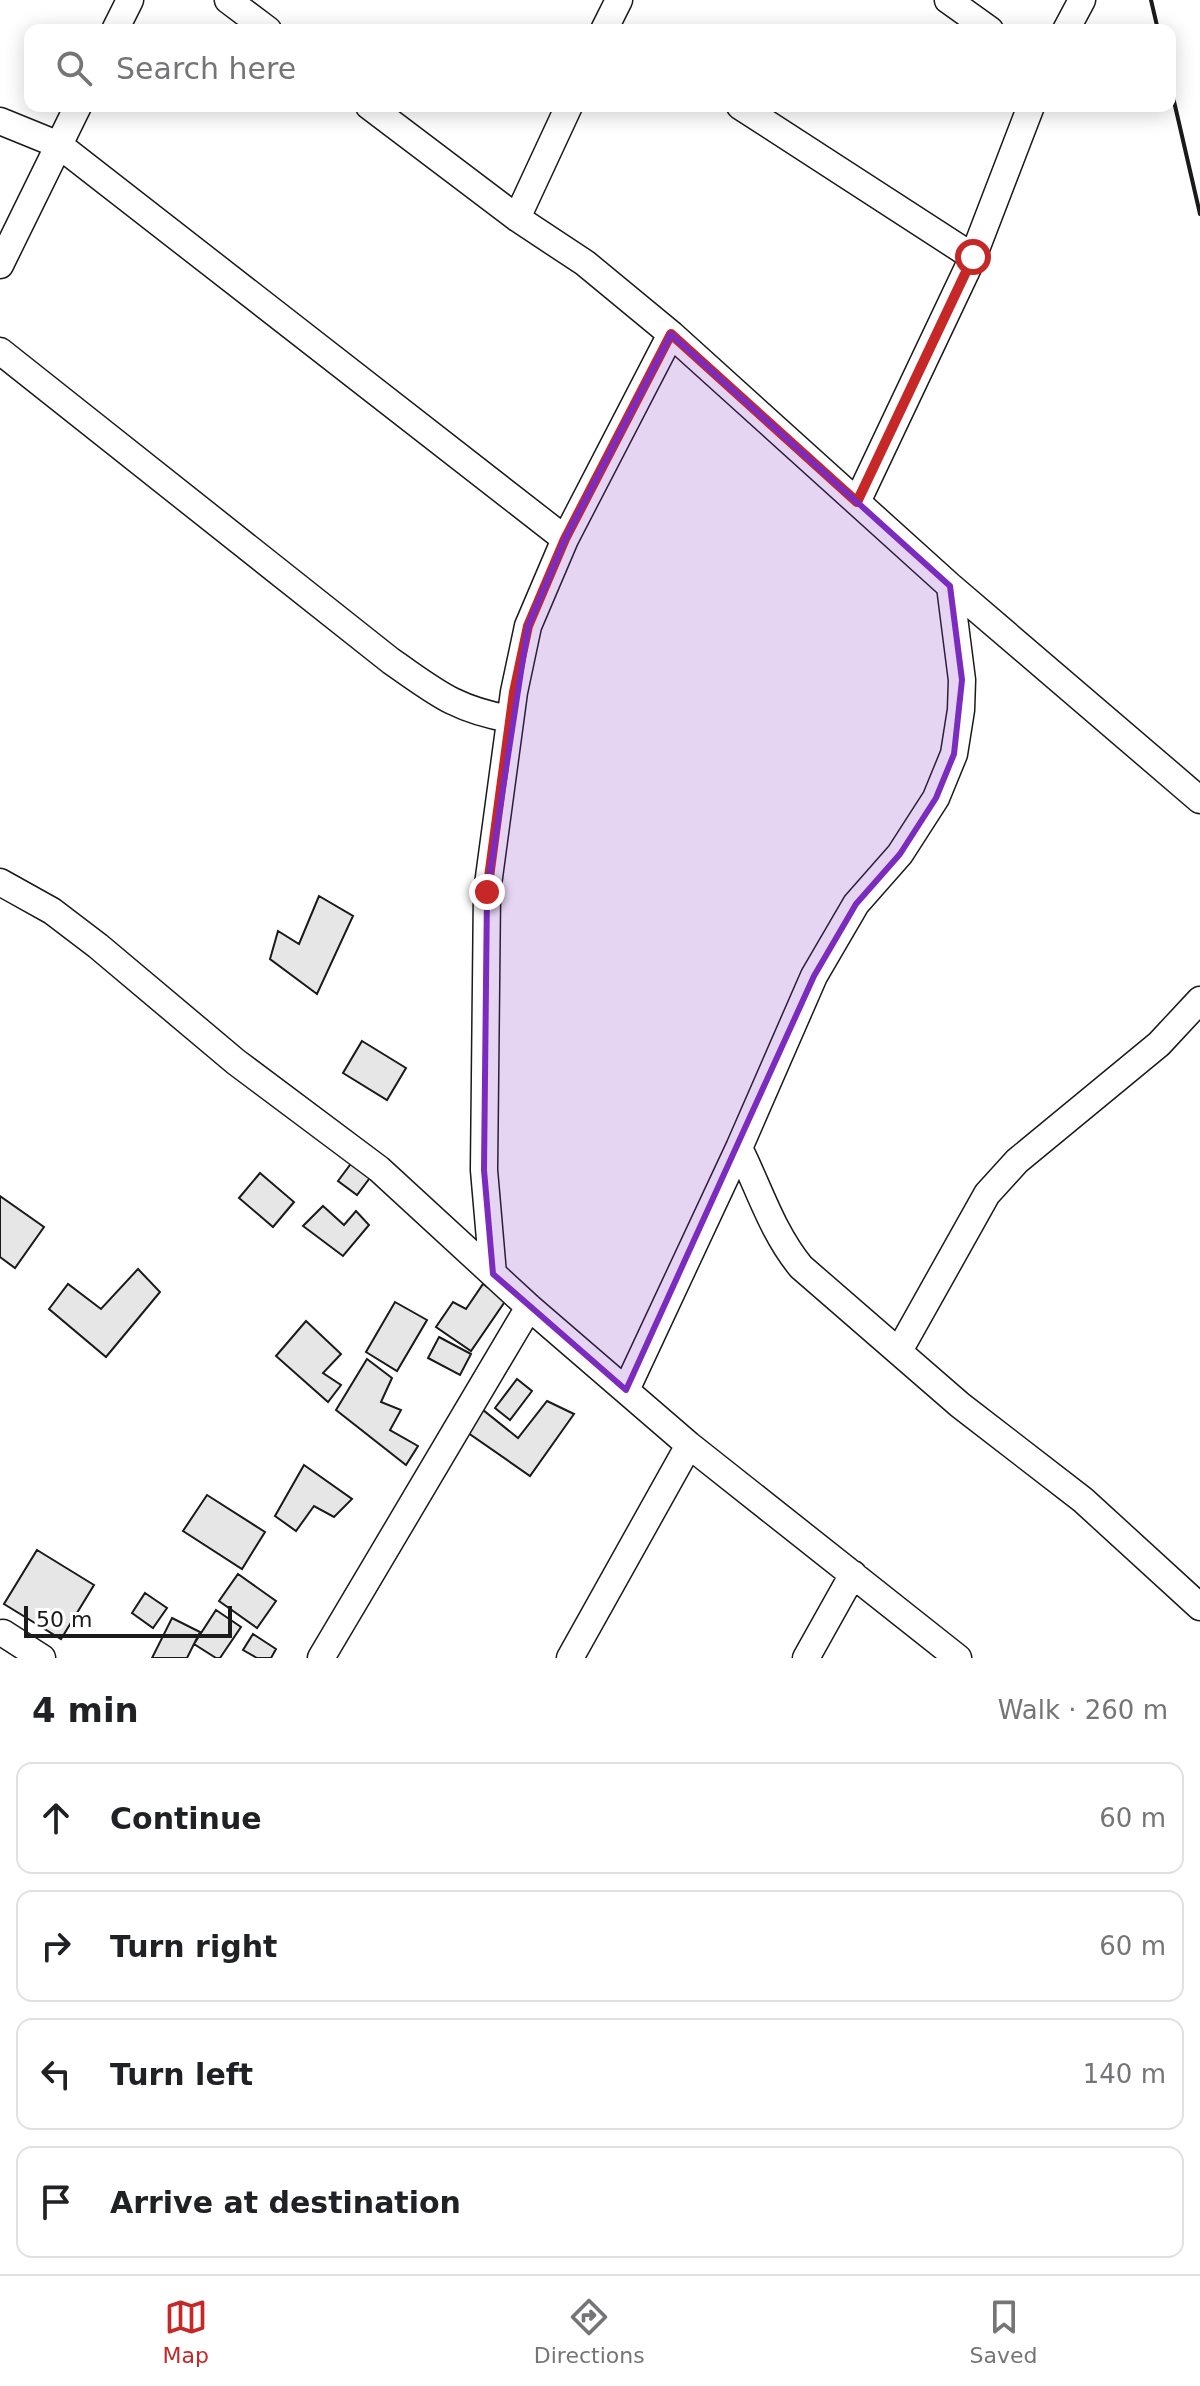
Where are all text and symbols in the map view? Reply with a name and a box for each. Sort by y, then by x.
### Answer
search box [24,24,1176,112]
icon: search [52,46,96,90]
text: Search here [116,51,296,86]
route start [955,239,991,275]
route end [469,874,505,910]
scale bar [24,1602,232,1638]
text: 50 m [36,1607,92,1632]
text: 4 min [32,1690,139,1730]
text: Walk · 260 m [998,1695,1168,1725]
icon: ahead [34,1796,78,1840]
text: Continue [110,1801,262,1836]
text: 60 m [1099,1803,1166,1833]
icon: right [34,1924,78,1968]
text: Turn right [110,1929,277,1964]
text: 60 m [1099,1931,1166,1961]
icon: left [34,2052,78,2096]
text: Turn left [110,2057,253,2092]
text: 140 m [1083,2059,1166,2089]
icon: arrive [34,2180,78,2224]
text: Arrive at destination [110,2185,461,2220]
tab: Map [162,2295,209,2368]
tab: Directions [534,2295,645,2368]
tab: Saved [970,2295,1038,2368]

